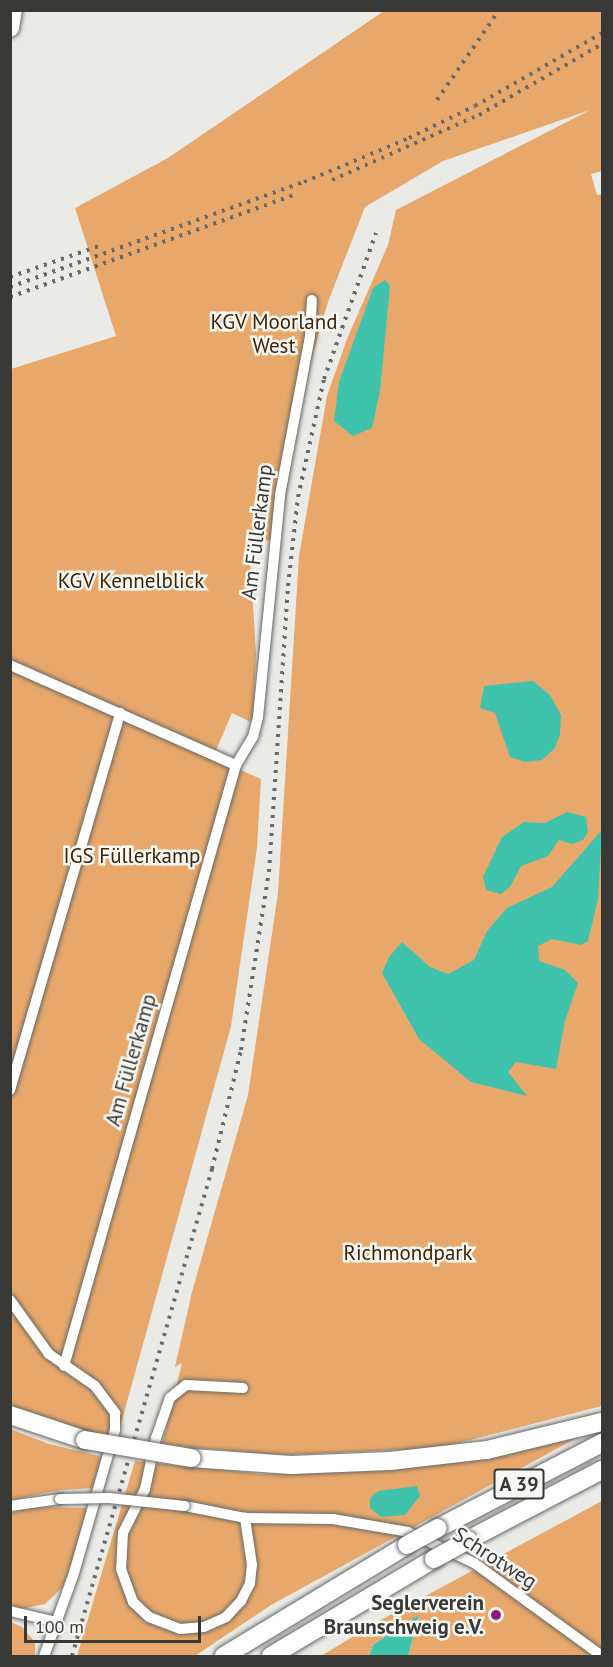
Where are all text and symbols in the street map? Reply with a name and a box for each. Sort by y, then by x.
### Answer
park label: KGV Moorland West [210,309,338,359]
street label: Am Füllerkamp [236,463,278,601]
park label: KGV Kennelblick [57,568,205,594]
park label: IGS Füllerkamp [64,843,200,869]
street label: Am Füllerkamp [100,991,162,1129]
park label: Richmondpark [343,1240,473,1266]
road number: A 39 [492,1467,546,1501]
street label: Schrotweg [448,1522,542,1594]
place label: Seglerverein Braunschweig e.V. [324,1590,484,1640]
scale bar [27,1604,204,1642]
marker: Seglerverein Braunschweig e.V. [489,1608,503,1622]
text: 100 m [35,1615,84,1638]

